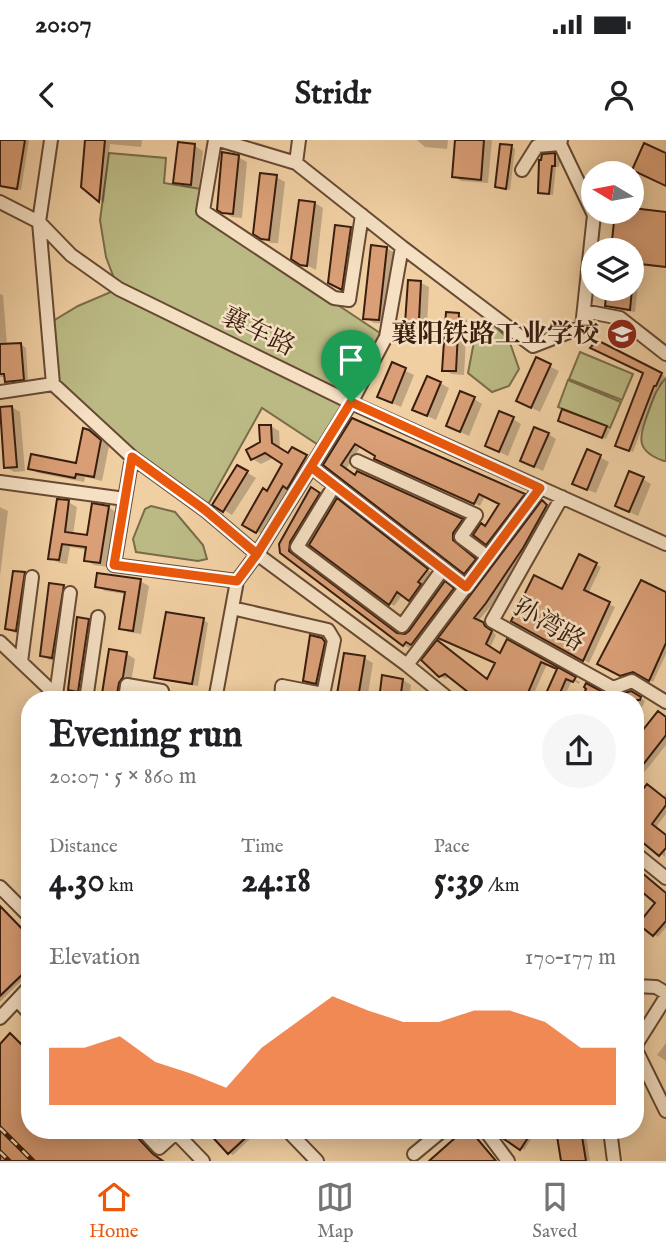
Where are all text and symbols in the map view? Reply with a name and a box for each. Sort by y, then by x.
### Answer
text: 20:07 [35,8,92,41]
text: Stridr [295,74,371,115]
icon: back [28,76,66,114]
icon: person [600,76,638,114]
north arrow [581,161,644,224]
map controls [581,161,644,301]
button: layers [581,238,644,301]
street label: 襄车路 [216,300,300,364]
school or university icon: 襄阳铁路工业学校 [605,317,639,351]
place label: 襄阳铁路工业学校 [391,318,599,351]
pin [321,330,381,402]
icon: arrive [332,341,370,379]
street label: 孙湾路 [507,591,591,659]
text: Evening run [49,712,243,760]
button: share [542,714,616,788]
text: 20:07 · 5 × 860 m [49,762,196,791]
text: Distance [49,835,118,859]
text: Time [241,835,284,859]
text: Pace [434,835,470,859]
text: 4.30 [49,859,105,904]
text: 24:18 [241,859,311,904]
text: 5:39 [434,859,484,904]
text: km [105,874,134,898]
text: /km [484,874,519,898]
text: Elevation [49,943,140,972]
text: 170–177 m [525,943,616,972]
tab: Home [89,1178,139,1244]
tab: Map [316,1178,354,1244]
tab: Saved [532,1178,577,1244]

